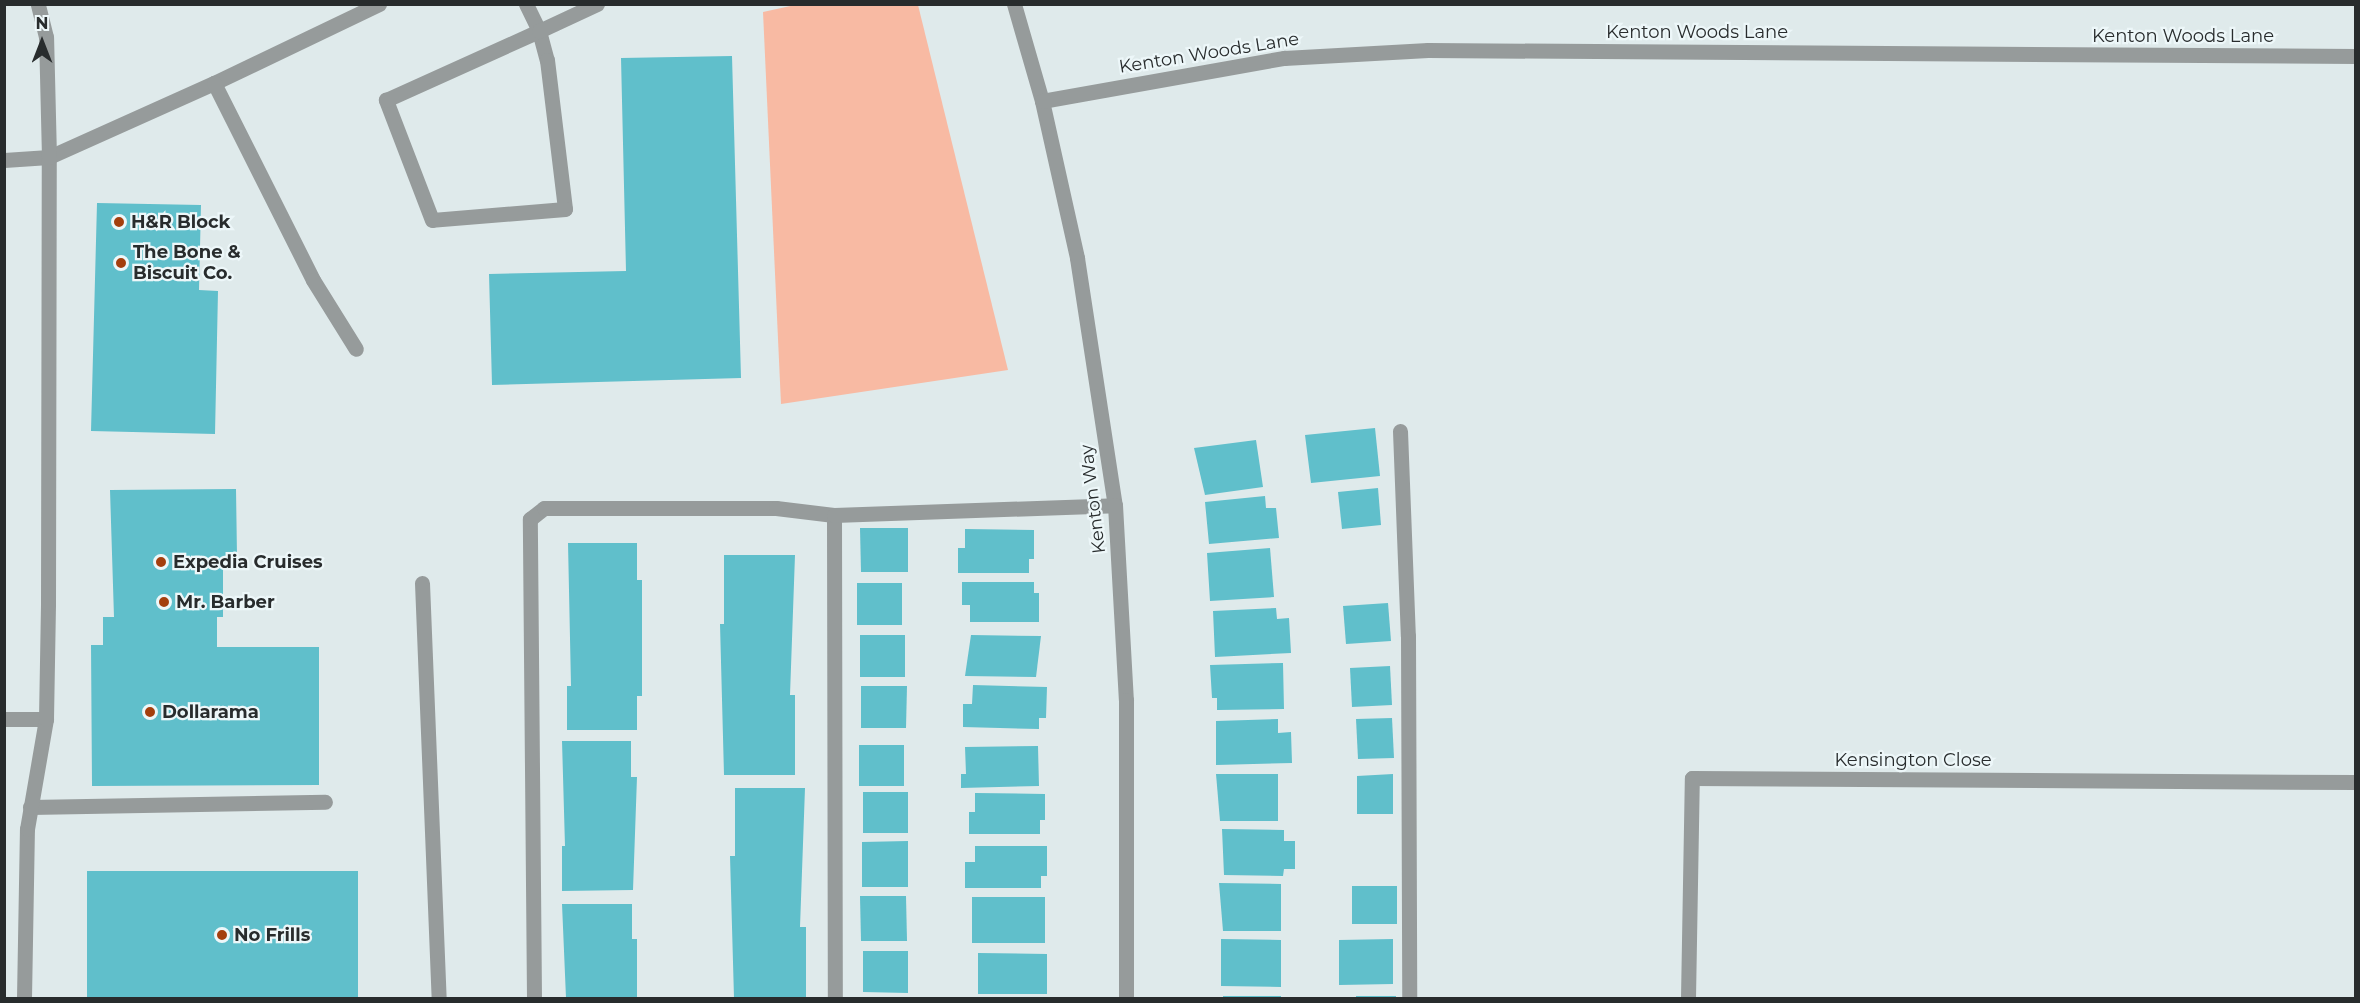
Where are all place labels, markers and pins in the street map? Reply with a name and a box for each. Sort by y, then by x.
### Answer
place label: H&R Block [131,211,230,233]
marker: H&R Block [112,215,126,229]
place label: The Bone & Biscuit Co. [133,242,241,284]
marker: The Bone & Biscuit Co. [114,256,128,270]
place label: Expedia Cruises [173,551,323,573]
marker: Expedia Cruises [154,555,168,569]
place label: Mr. Barber [176,591,275,613]
marker: Mr. Barber [157,595,171,609]
place label: Dollarama [162,701,259,723]
marker: Dollarama [143,705,157,719]
place label: No Frills [234,924,310,946]
marker: No Frills [215,928,229,942]

